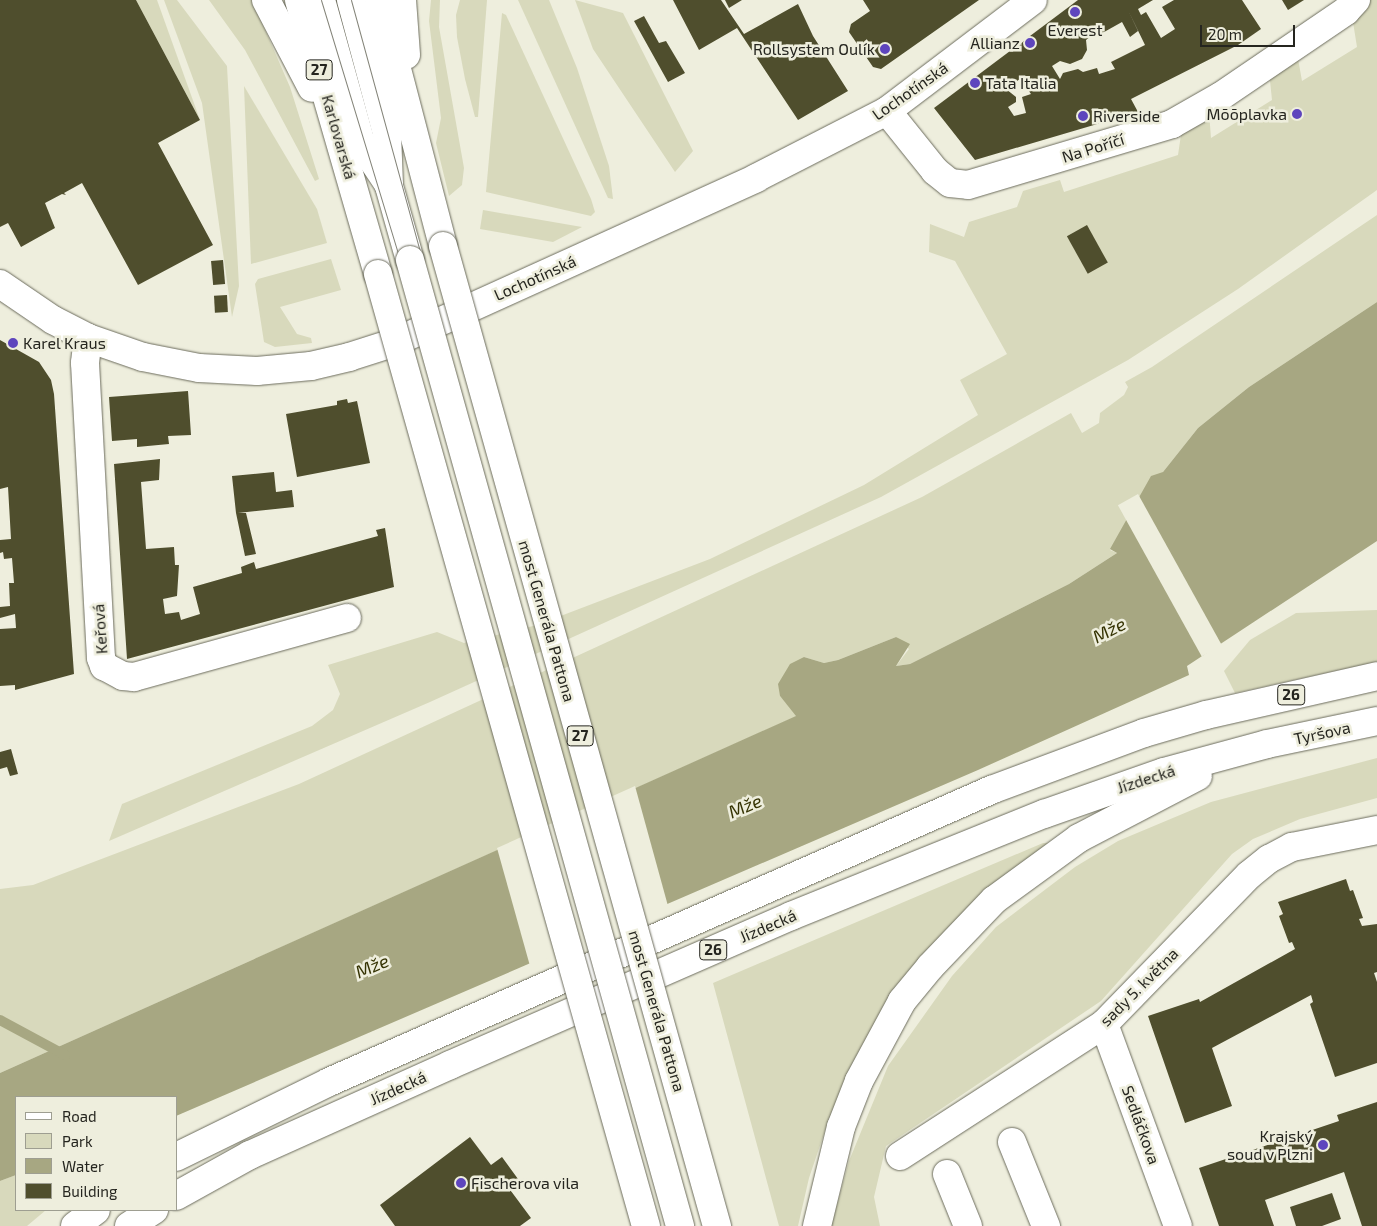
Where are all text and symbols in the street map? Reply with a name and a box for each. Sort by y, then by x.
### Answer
marker: Everest [1069,6,1081,18]
scale bar [1202,15,1297,47]
place label: Everest [1048,20,1102,40]
text: 20 m [1208,25,1242,43]
place label: Allianz [970,33,1020,53]
marker: Allianz [1024,37,1036,49]
place label: Rollsystem Oulík [753,39,875,59]
marker: Rollsystem Oulík [879,43,891,55]
road number: 27 [305,58,333,82]
street label: Lochotínská [868,58,952,124]
place label: Tata Italia [985,73,1057,93]
marker: Tata Italia [969,77,981,89]
street label: Karlovarská [318,93,360,181]
place label: Mōōplavka [1207,104,1287,124]
place label: Riverside [1093,106,1160,126]
marker: Mōōplavka [1291,108,1303,120]
marker: Riverside [1077,110,1089,122]
street label: Na Poříčí [1059,129,1127,167]
street label: Lochotínská [491,251,579,305]
place label: Karel Kraus [23,333,106,353]
marker: Karel Kraus [7,337,19,349]
street label: most Generála Pattona [515,538,579,704]
street label: Keřová [89,603,111,655]
water label: Mže [1089,613,1129,647]
road number: 26 [1276,682,1306,708]
street label: Tyršova [1292,718,1352,748]
road number: 27 [566,724,594,748]
street label: Jízdecká [1114,761,1178,797]
water label: Mže [725,789,765,823]
street label: Jízdecká [737,905,799,947]
street label: most Generála Pattona [625,928,689,1094]
road number: 26 [698,938,728,962]
street label: sady 5. května [1096,944,1182,1030]
water label: Mže [352,949,392,983]
street label: Jízdecká [367,1067,429,1109]
street label: Sedláčkova [1118,1083,1164,1167]
legend [15,1096,178,1211]
text: Road [62,1107,97,1125]
place label: Krajský soud v Plzni [1226,1126,1313,1164]
text: Park [62,1132,93,1150]
marker: Krajský soud v Plzni [1317,1139,1329,1151]
text: Water [62,1157,104,1175]
place label: Fischerova vila [471,1173,579,1193]
marker: Fischerova vila [455,1177,467,1189]
text: Building [62,1182,117,1200]

